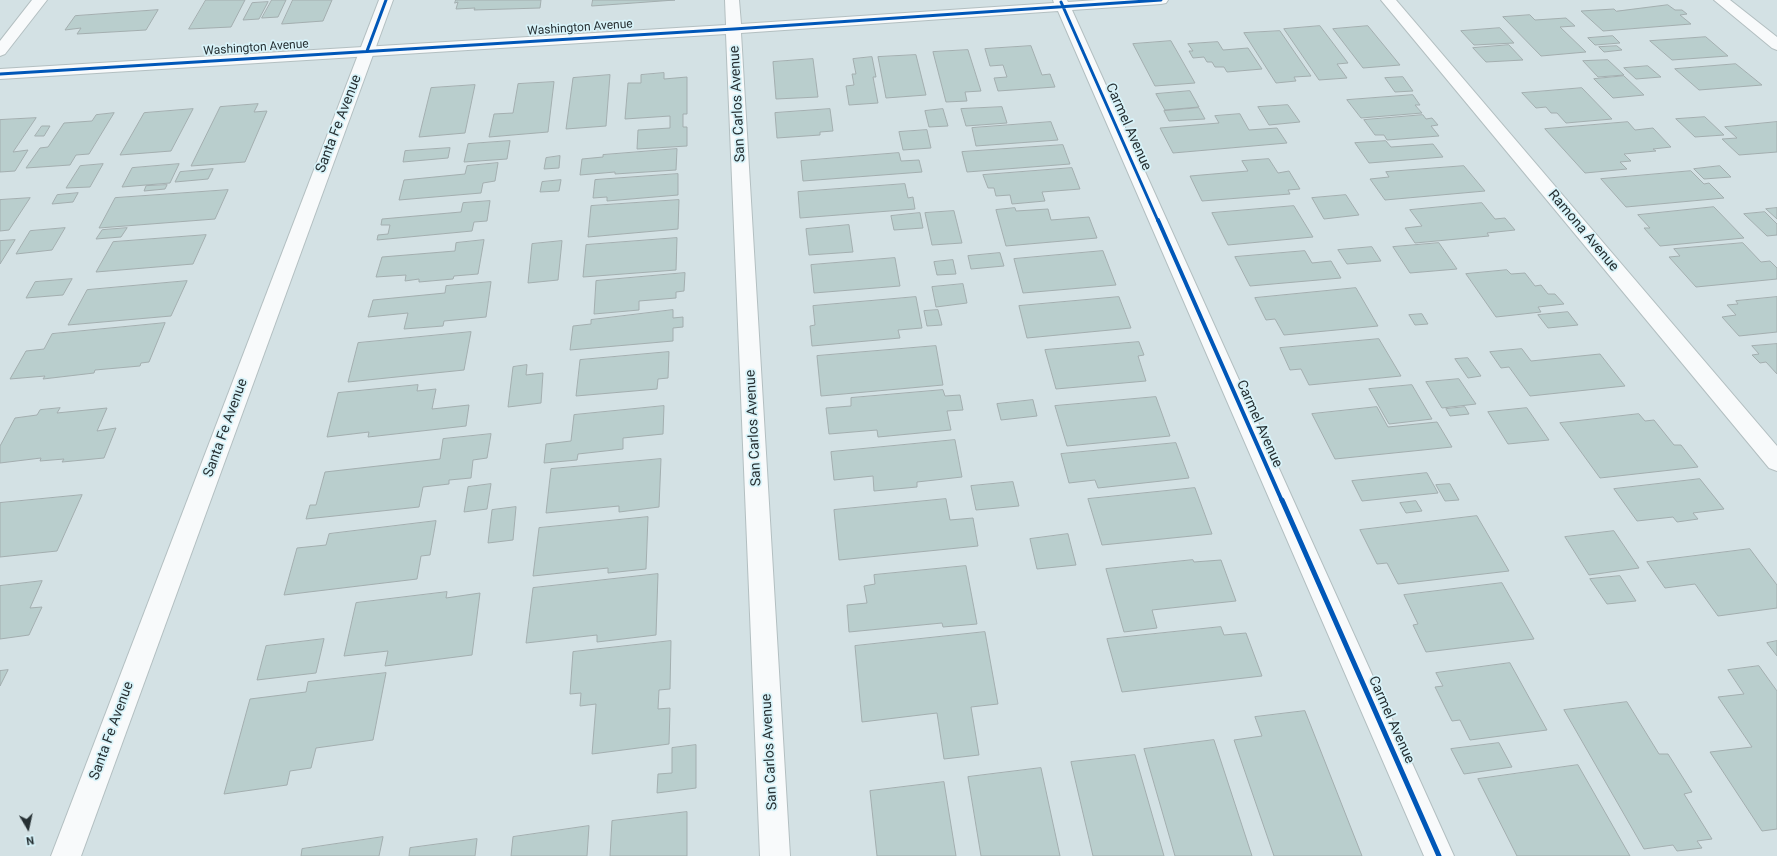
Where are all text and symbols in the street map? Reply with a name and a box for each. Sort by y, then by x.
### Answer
street label: Washington Avenue [527,17,633,39]
street label: Washington Avenue [203,37,309,59]
street label: San Carlos Avenue [727,45,749,163]
street label: Santa Fe Avenue [313,73,365,175]
street label: Carmel Avenue [1101,81,1155,173]
street label: Ramona Avenue [1544,187,1622,275]
street label: San Carlos Avenue [743,369,765,487]
street label: Santa Fe Avenue [200,376,252,480]
street label: Carmel Avenue [1232,378,1286,470]
street label: Carmel Avenue [1364,674,1418,766]
street label: Santa Fe Avenue [86,679,138,783]
street label: San Carlos Avenue [759,693,781,811]
north arrow [8,808,48,848]
text: N [25,833,35,847]

